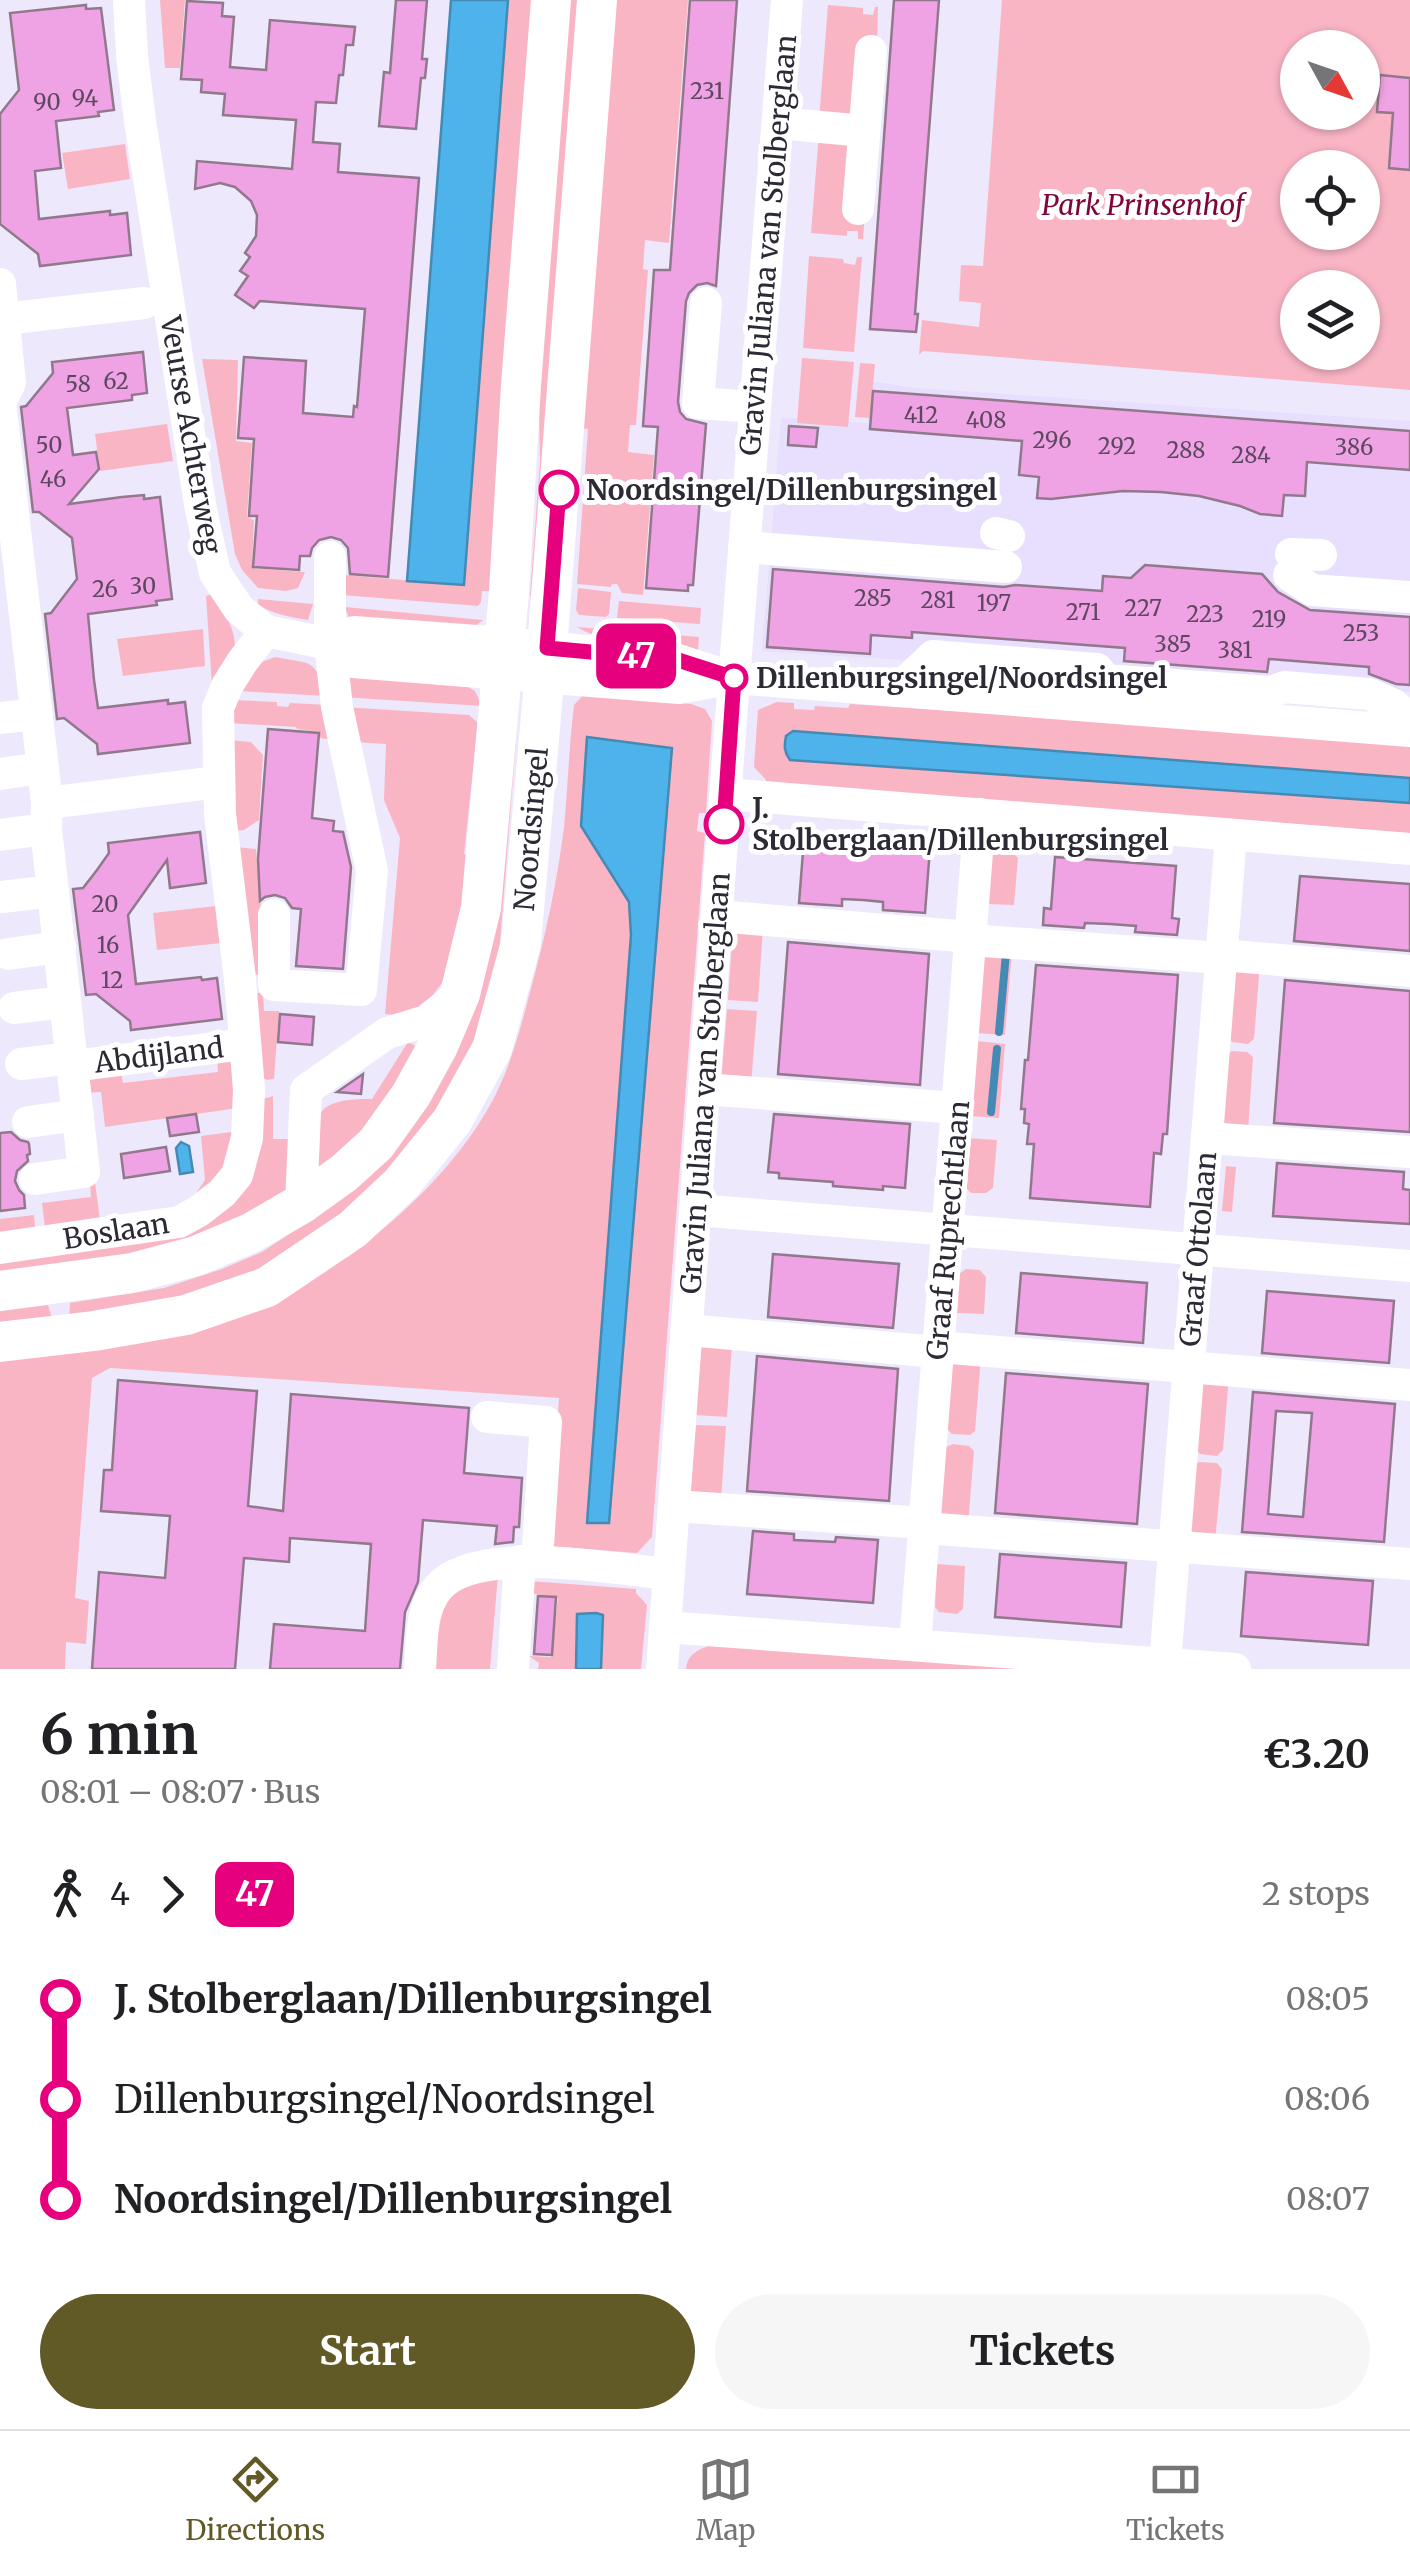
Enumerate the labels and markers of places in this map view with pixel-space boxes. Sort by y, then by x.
marker: Noordsingel/Dillenburgsingel [540,471,578,509]
place label: Noordsingel/Dillenburgsingel [586,472,997,508]
place label: Dillenburgsingel/Noordsingel [756,660,1167,696]
marker: Dillenburgsingel/Noordsingel [721,665,747,691]
place label: J. Stolberglaan/Dillenburgsingel [751,790,1169,858]
marker: J. Stolberglaan/Dillenburgsingel [705,805,743,843]

